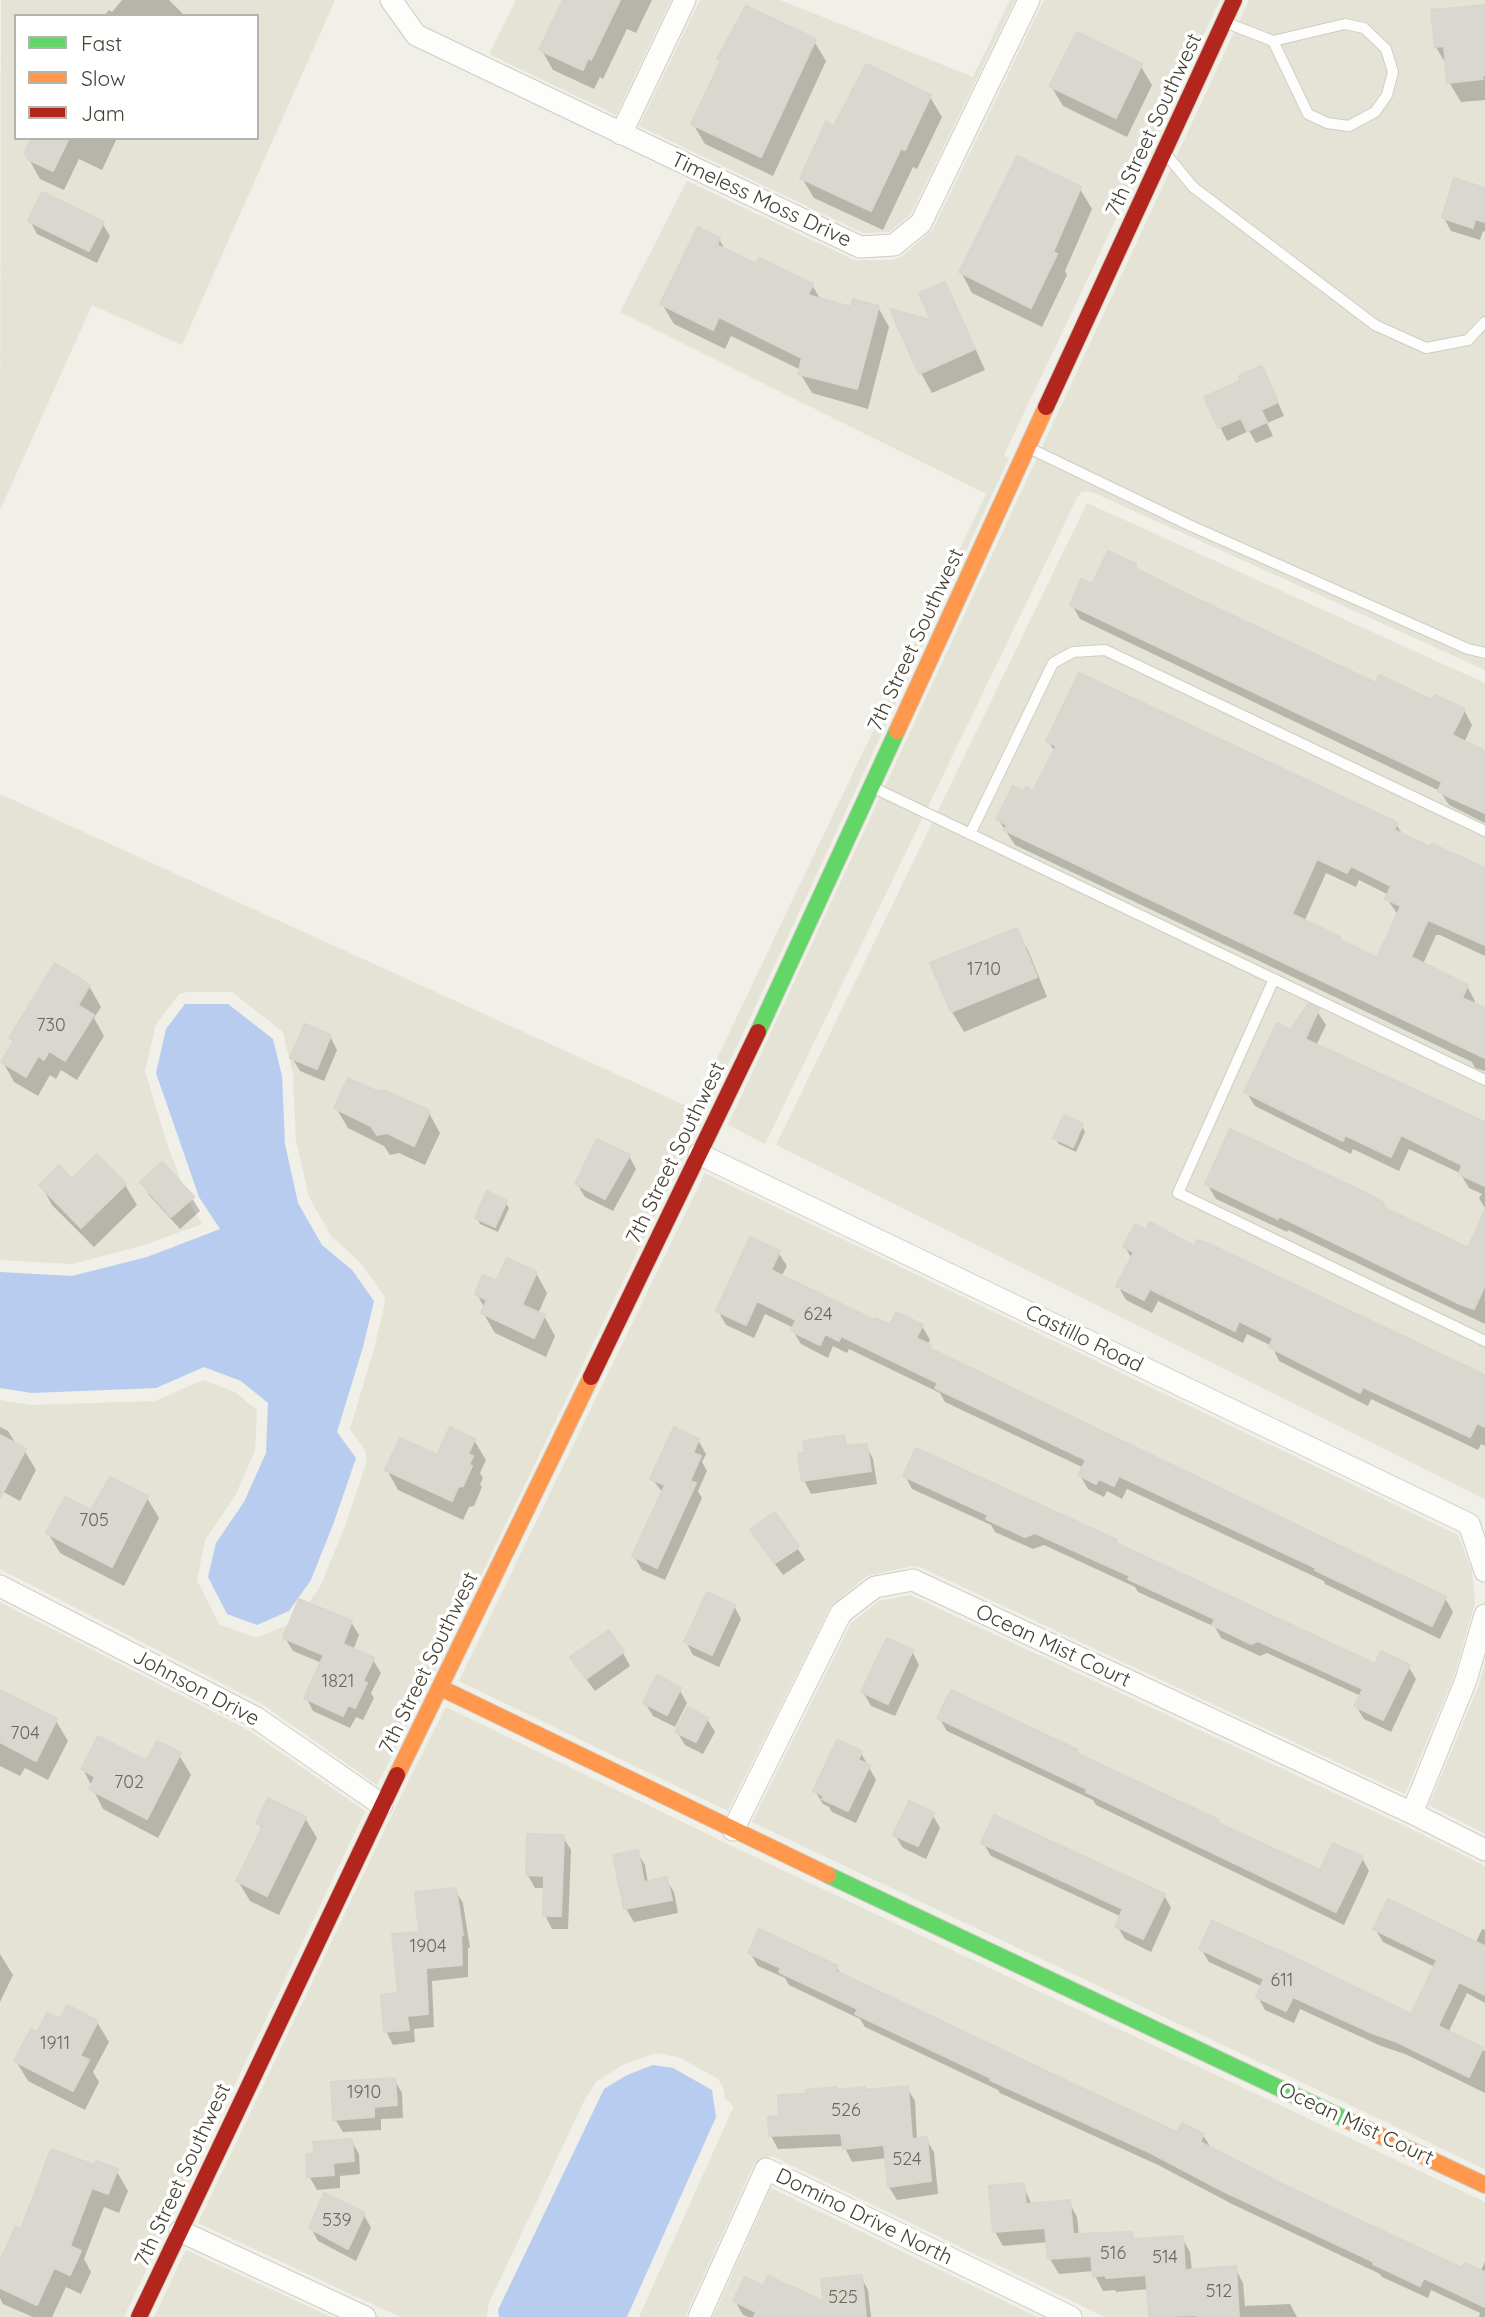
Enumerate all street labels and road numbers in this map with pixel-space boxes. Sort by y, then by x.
street label: 7th Street Southwest [1101,30,1207,220]
street label: Timeless Moss Drive [667,147,855,253]
street label: 7th Street Southwest [863,545,969,735]
street label: 7th Street Southwest [621,1058,731,1248]
street label: Castillo Road [1021,1300,1147,1378]
street label: 7th Street Southwest [374,1568,484,1758]
street label: Ocean Mist Court [972,1599,1134,1693]
street label: Johnson Drive [128,1644,264,1732]
street label: Ocean Mist Court [1275,2077,1437,2171]
street label: 7th Street Southwest [130,2080,236,2270]
street label: Domino Drive North [772,2163,956,2271]

